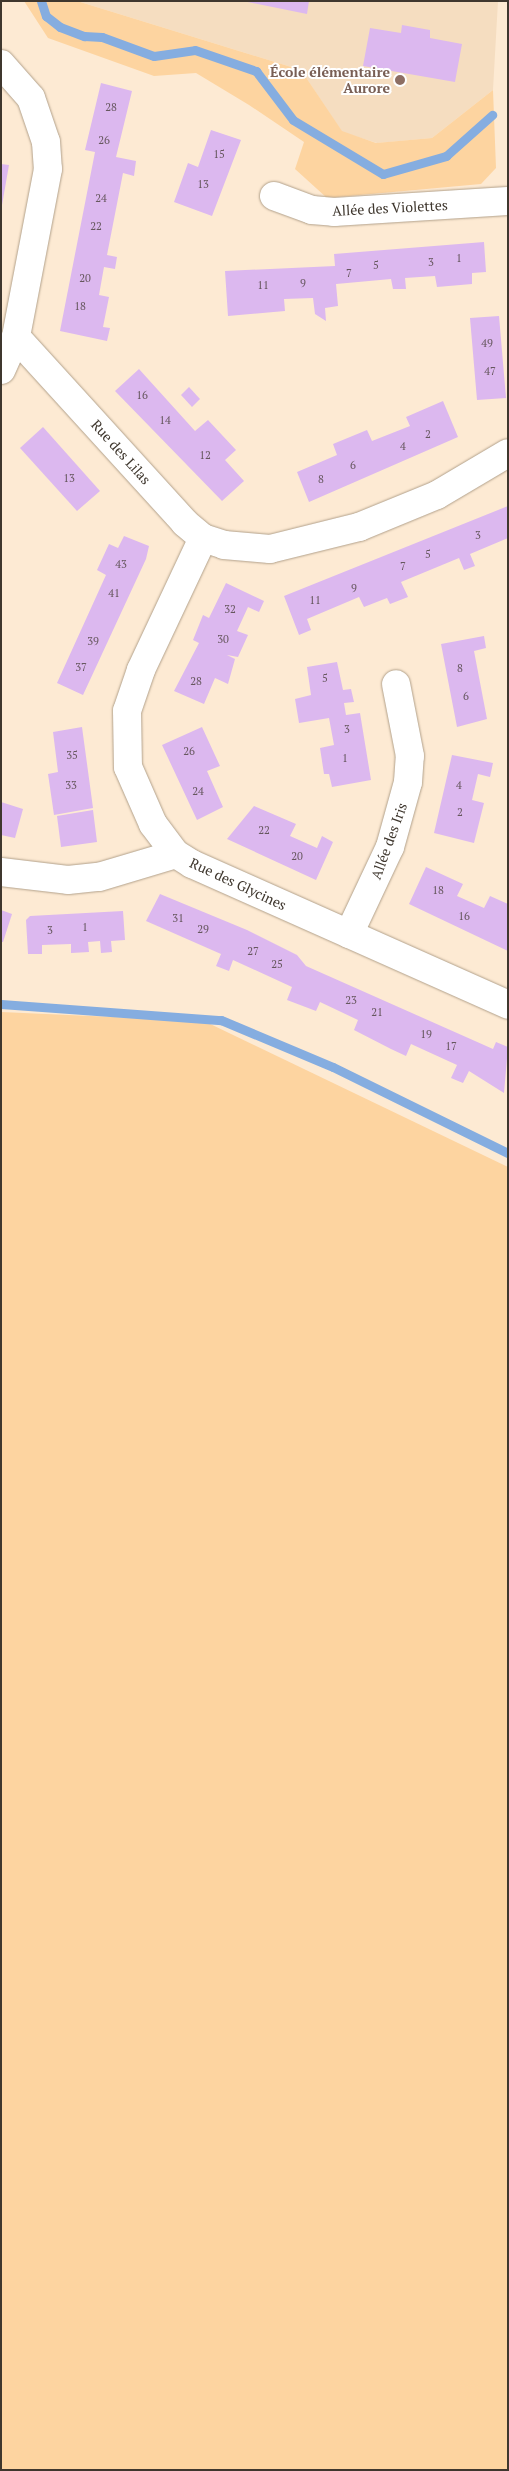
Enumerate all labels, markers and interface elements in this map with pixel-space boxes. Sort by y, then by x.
place label: École élémentaire Aurore [270,64,390,96]
marker: École élémentaire Aurore [394,74,406,86]
house number: 28 [105,100,117,114]
house number: 26 [98,133,110,147]
house number: 15 [213,147,225,161]
house number: 13 [197,177,209,191]
house number: 24 [95,191,107,205]
street label: Allée des Violettes [332,197,448,219]
house number: 22 [90,219,102,233]
house number: 1 [456,251,462,265]
house number: 3 [428,255,434,269]
house number: 5 [373,258,379,272]
house number: 7 [346,266,352,280]
house number: 20 [79,271,91,285]
house number: 9 [300,276,306,290]
house number: 11 [257,278,269,292]
house number: 18 [74,299,86,313]
house number: 49 [481,336,493,350]
house number: 47 [484,364,496,378]
house number: 16 [136,388,148,402]
house number: 14 [159,413,171,427]
street label: Rue des Lilas [88,416,154,488]
house number: 2 [425,427,431,441]
house number: 4 [400,439,406,453]
house number: 12 [199,448,211,462]
house number: 6 [350,458,356,472]
house number: 13 [63,471,75,485]
house number: 8 [318,472,324,486]
house number: 3 [475,528,481,542]
house number: 5 [425,547,431,561]
house number: 43 [115,557,127,571]
house number: 7 [400,559,406,573]
house number: 9 [351,581,357,595]
house number: 41 [108,586,120,600]
house number: 11 [309,593,321,607]
house number: 32 [224,602,236,616]
house number: 30 [217,632,229,646]
house number: 39 [87,634,99,648]
house number: 37 [75,660,87,674]
house number: 8 [457,661,463,675]
house number: 5 [322,671,328,685]
house number: 28 [190,674,202,688]
house number: 6 [463,689,469,703]
house number: 3 [344,722,350,736]
house number: 26 [183,744,195,758]
house number: 35 [66,748,78,762]
house number: 1 [342,751,348,765]
house number: 33 [65,778,77,792]
house number: 4 [456,778,462,792]
house number: 24 [192,784,204,798]
street label: Allée des Iris [367,800,411,882]
house number: 2 [457,805,463,819]
house number: 22 [258,823,270,837]
house number: 20 [291,849,303,863]
street label: Rue des Glycines [187,854,289,914]
house number: 18 [432,883,444,897]
house number: 16 [458,909,470,923]
house number: 31 [172,911,184,925]
house number: 1 [82,920,88,934]
house number: 29 [197,922,209,936]
house number: 3 [47,923,53,937]
house number: 27 [247,944,259,958]
house number: 25 [271,957,283,971]
house number: 23 [345,993,357,1007]
house number: 21 [371,1005,383,1019]
house number: 19 [420,1027,432,1041]
house number: 17 [445,1039,457,1053]

